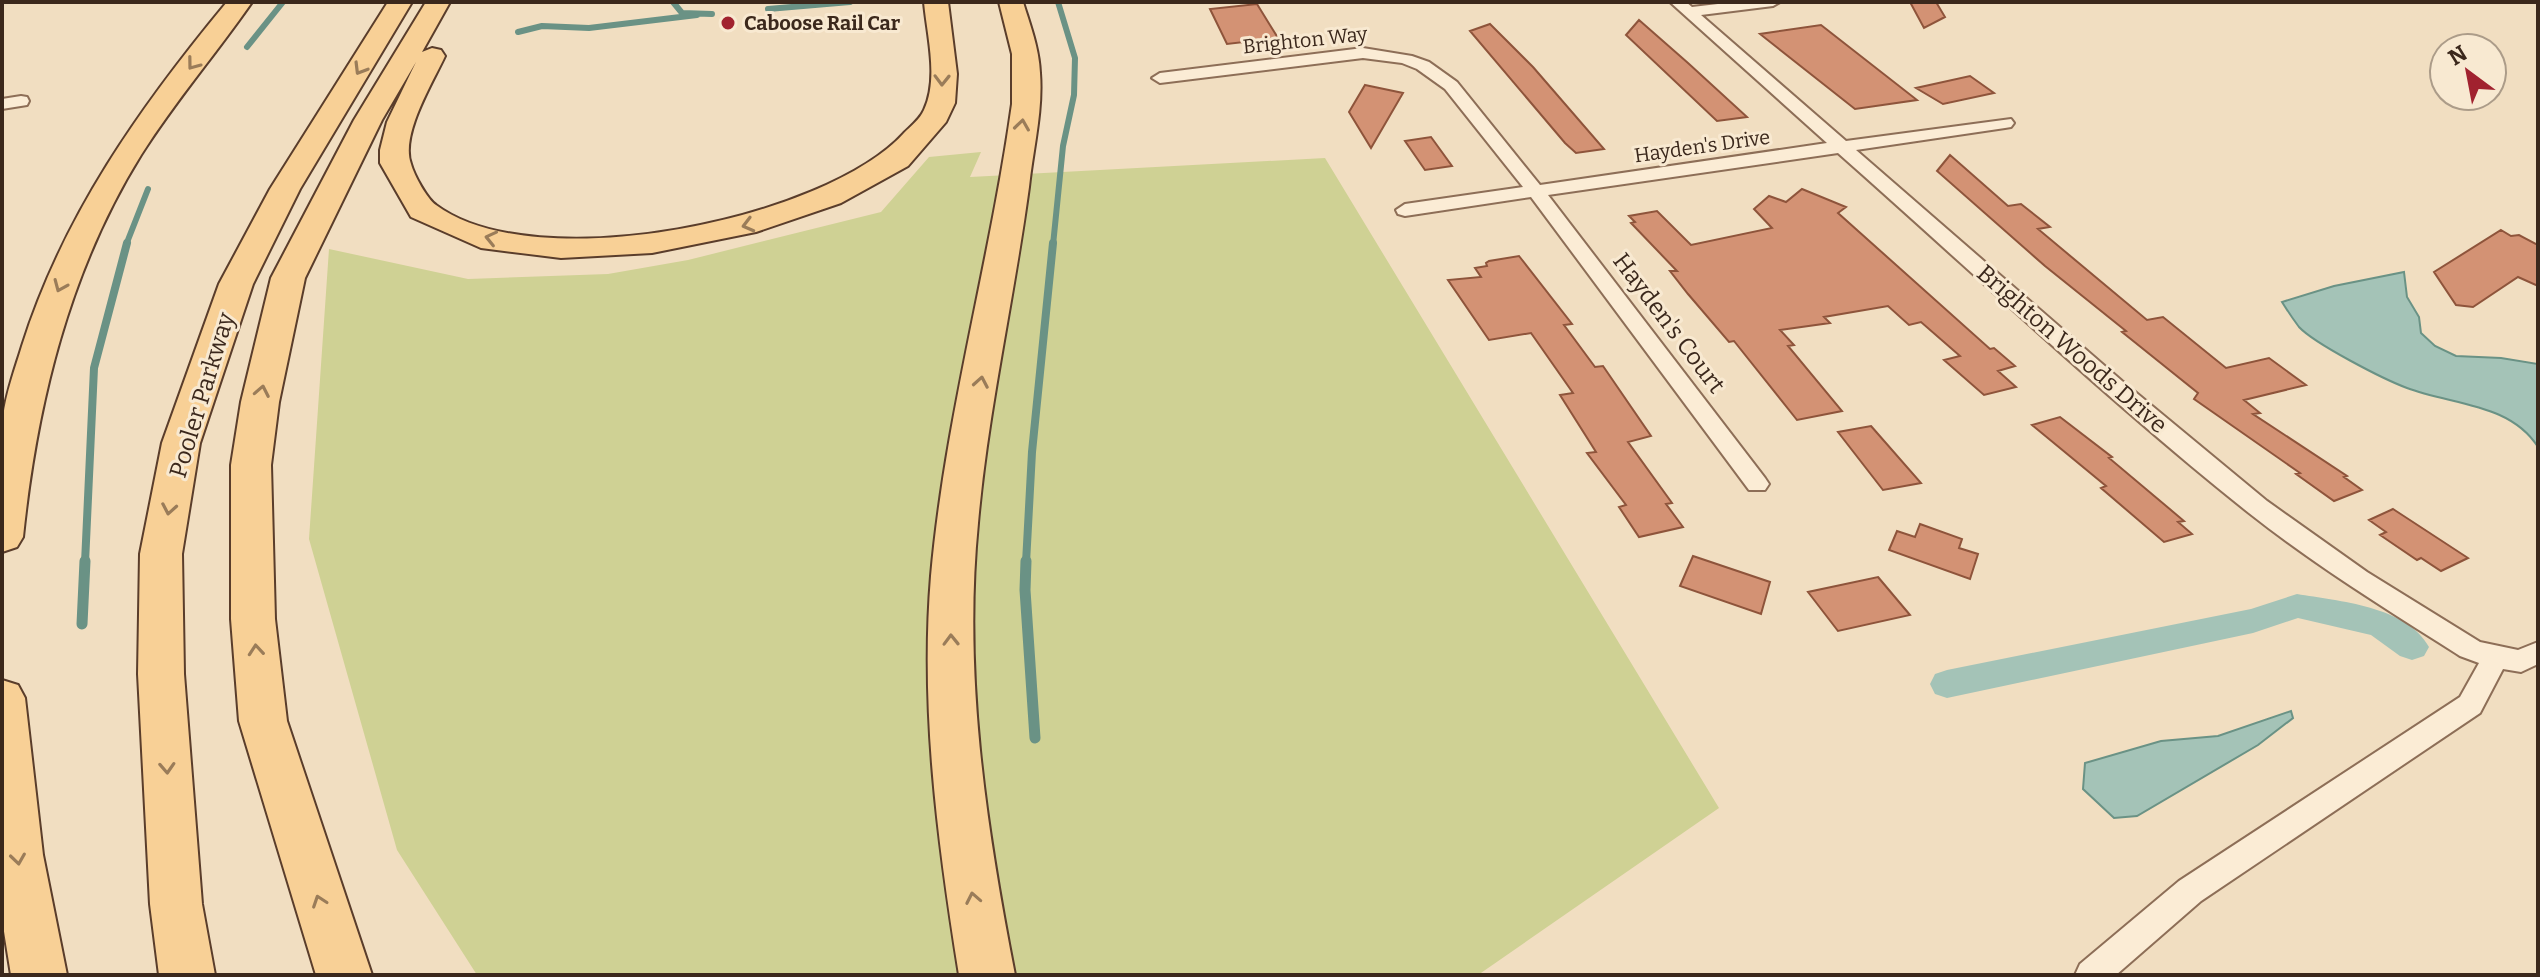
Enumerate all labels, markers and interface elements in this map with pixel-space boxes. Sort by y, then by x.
place label: Caboose Rail Car [744,11,901,35]
marker: Caboose Rail Car [719,14,737,32]
street label: Brighton Way [1241,21,1369,58]
north arrow [2428,32,2508,112]
text: N [2443,40,2472,71]
one-way arrow [188,55,202,70]
one-way arrow [354,60,369,74]
one-way arrow [934,74,951,86]
one-way arrow [1013,118,1030,132]
street label: Hayden's Drive [1632,125,1772,167]
one-way arrow [741,216,755,233]
one-way arrow [484,231,498,248]
street label: Hayden's Court [1607,247,1731,399]
street label: Brighton Woods Drive [1971,259,2173,439]
one-way arrow [54,278,70,293]
street label: Pooler Parkway [164,309,240,481]
one-way arrow [971,375,988,389]
one-way arrow [253,385,270,398]
one-way arrow [162,502,179,516]
one-way arrow [942,633,960,646]
one-way arrow [248,643,265,656]
one-way arrow [158,762,175,775]
one-way arrow [9,852,26,866]
one-way arrow [965,892,982,905]
one-way arrow [312,895,328,909]

